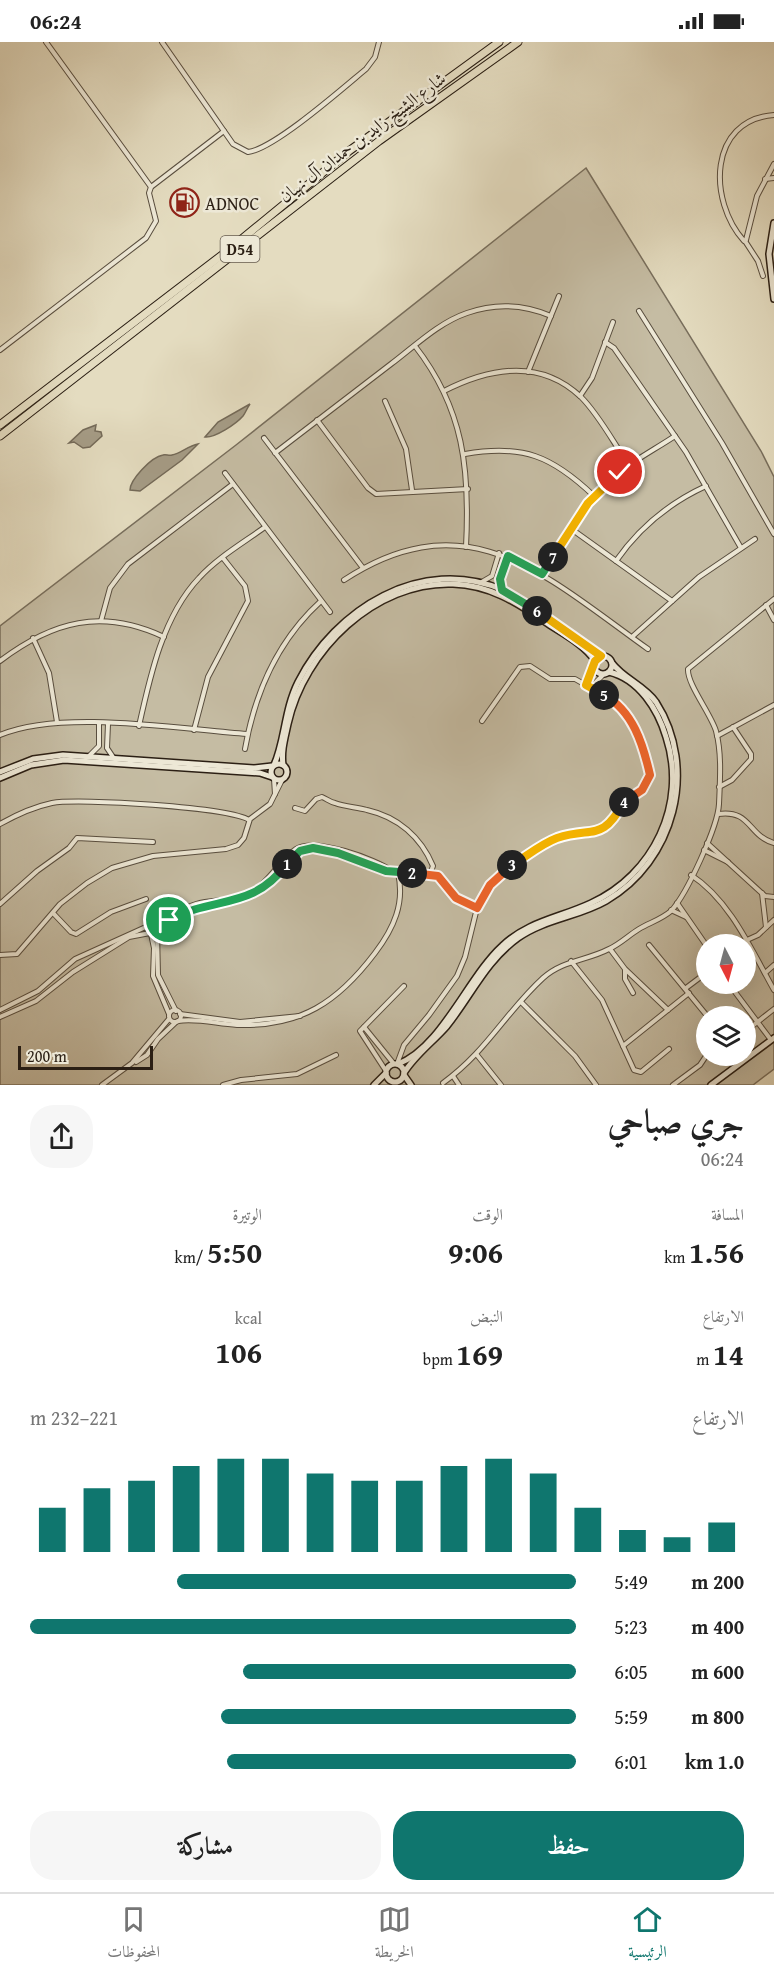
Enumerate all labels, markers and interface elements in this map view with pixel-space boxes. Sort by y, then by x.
text: 06:24 [30,5,82,37]
street label: شارع الشيخ زايد بن حمدان آل نهيان [273,65,453,211]
fuel station icon: ADNOC [168,187,200,219]
place label: ADNOC [205,190,260,217]
road number: D54 [220,236,260,262]
pin [594,446,645,497]
icon: check [603,455,636,488]
pin: 7 [538,542,568,572]
text: 7 [549,545,557,569]
pin: 6 [522,596,552,626]
text: 6 [533,599,541,623]
pin: 5 [589,680,619,710]
text: 5 [600,683,608,707]
pin: 4 [609,787,639,817]
text: 4 [620,790,628,814]
pin: 1 [272,849,302,879]
pin: 3 [497,850,527,880]
text: 1 [283,852,291,876]
text: 3 [508,853,516,877]
pin: 2 [397,858,427,888]
text: 2 [408,861,416,885]
pin [143,894,194,945]
icon: arrive [152,903,185,936]
north arrow [696,934,756,994]
map controls [696,934,756,1066]
button: layers [696,1006,756,1066]
scale bar [18,1043,153,1070]
text: 200 m [27,1044,67,1068]
text: جري صباحي [608,1097,744,1145]
button: share [30,1105,93,1168]
text: 06:24 [701,1144,744,1173]
text: الوتيرة [232,1202,262,1226]
text: الوقت [472,1202,503,1226]
text: المسافة [711,1202,744,1226]
text: 5:50 [207,1230,262,1274]
text: 9:06 [448,1230,503,1274]
text: 1.56 [689,1230,744,1274]
text: /km [175,1245,207,1269]
text: km [664,1245,689,1269]
text: النبض [470,1304,503,1328]
text: الارتفاع [702,1304,744,1328]
text: kcal [235,1306,262,1330]
text: 106 [215,1330,262,1374]
text: 169 [456,1332,503,1376]
text: 14 [713,1332,744,1376]
text: bpm [423,1347,456,1371]
text: m [696,1347,713,1371]
text: 221–232 m [30,1403,118,1432]
text: الارتفاع [692,1403,744,1432]
text: 5:49 [614,1567,648,1596]
text: 200 m [691,1567,744,1596]
text: 5:23 [614,1612,648,1641]
text: 400 m [691,1612,744,1641]
text: 6:05 [614,1657,648,1686]
text: 600 m [691,1657,744,1686]
text: 5:59 [614,1702,648,1731]
text: 800 m [691,1702,744,1731]
text: 6:01 [614,1747,648,1776]
text: 1.0 km [685,1747,744,1776]
button: مشاركة [30,1811,381,1880]
button: حفظ [393,1811,744,1880]
tab: المحفوظات [107,1903,160,1967]
tab: الخريطة [375,1903,414,1967]
tab: الرئيسية [628,1903,667,1967]

